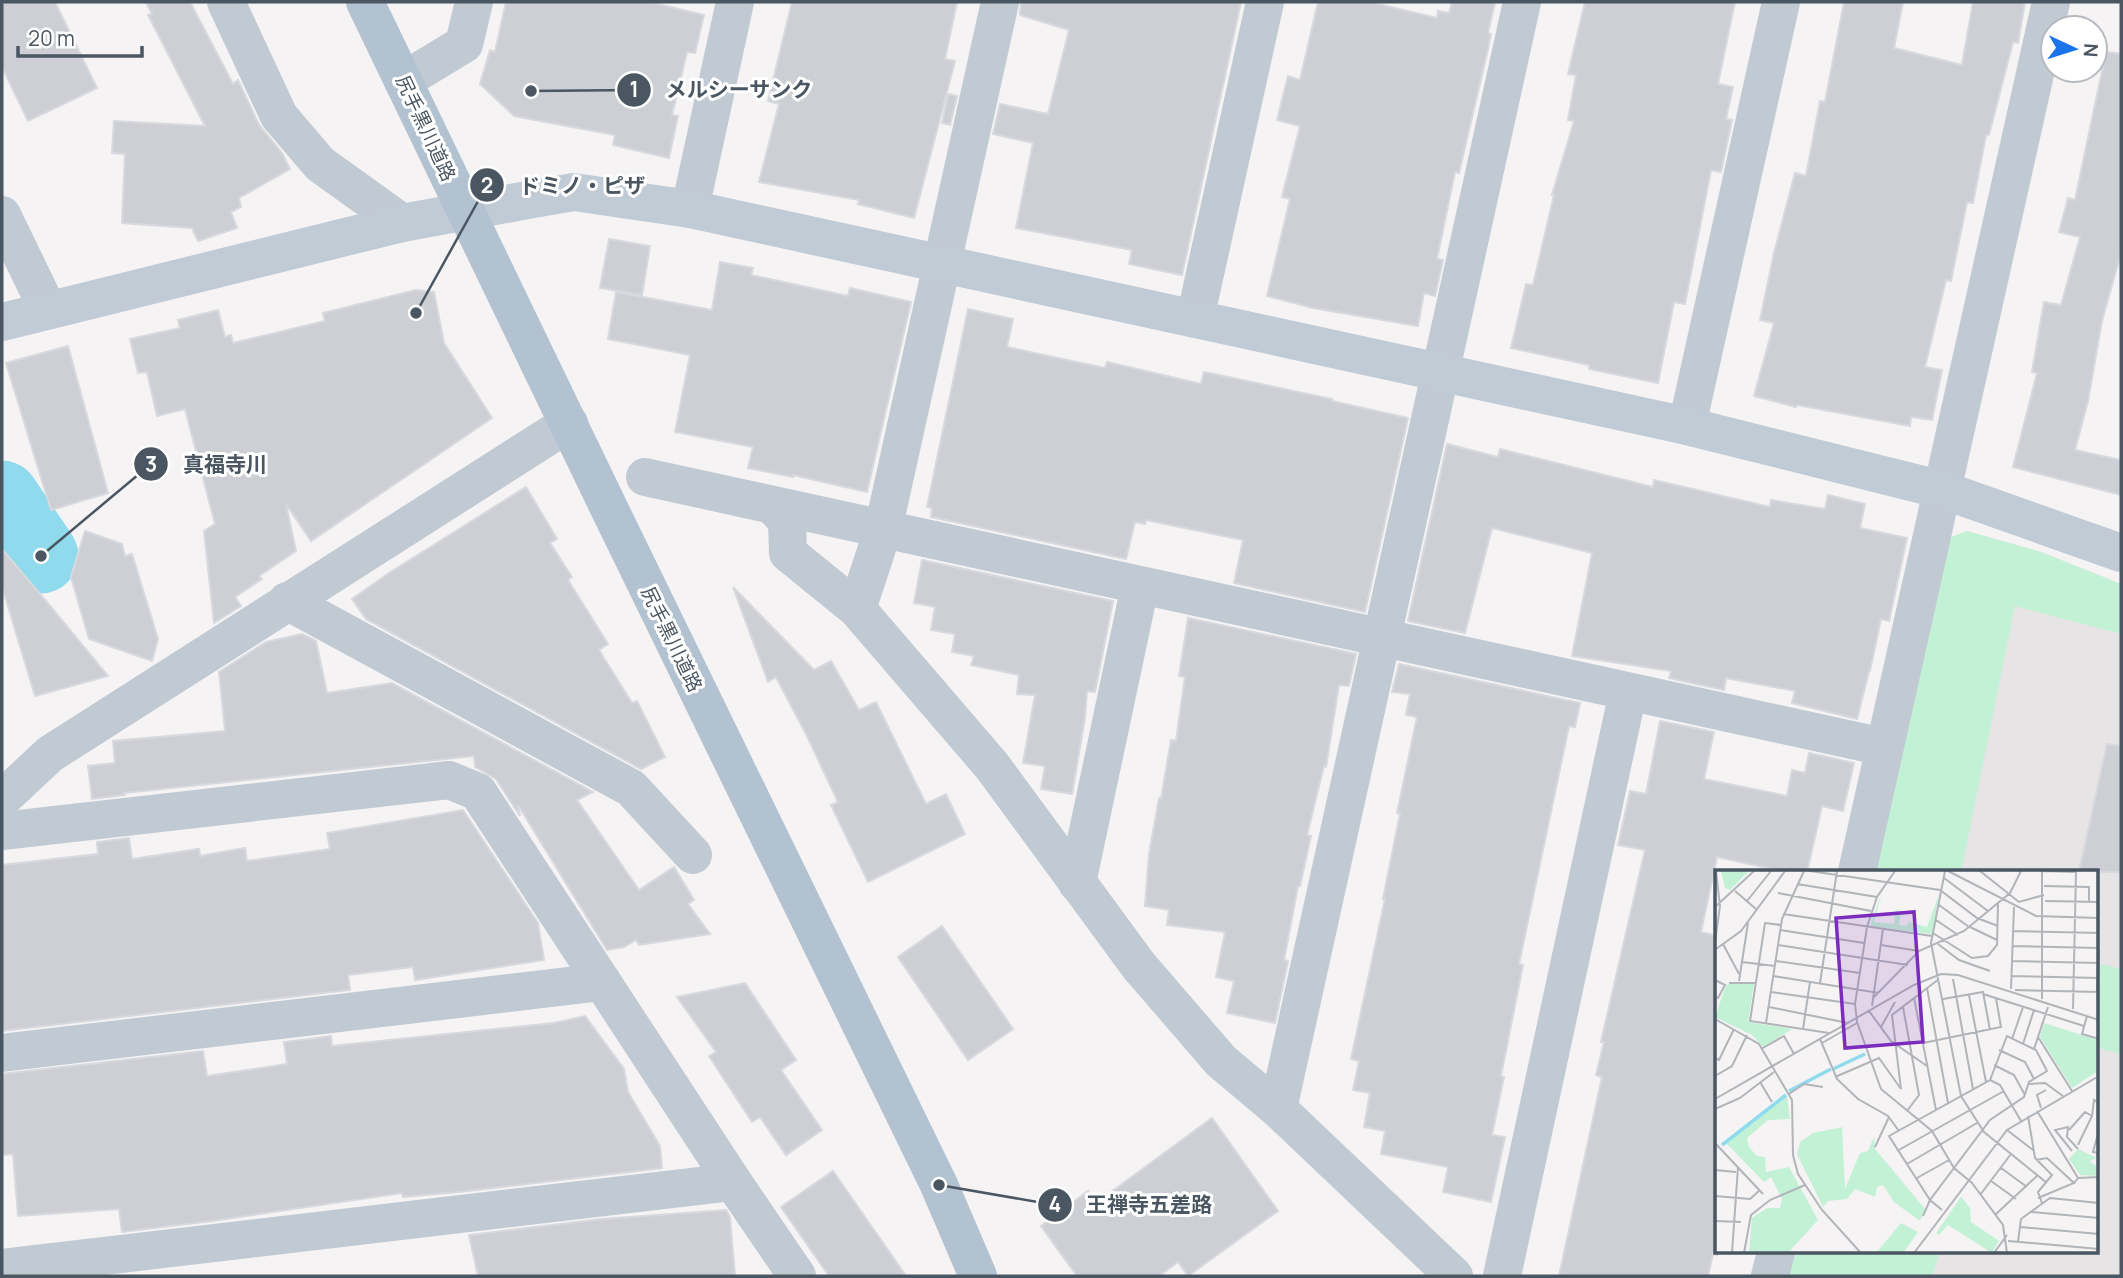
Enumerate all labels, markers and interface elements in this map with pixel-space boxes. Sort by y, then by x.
scale bar [18,14,142,58]
north arrow [2039,14,2109,84]
text: 20 m [28,24,75,52]
text: N [2078,42,2104,58]
callout: メルシーサンク [617,69,827,111]
street label: 尻手黒川道路 [390,71,462,185]
text: 1 [629,75,639,103]
text: メルシーサンク [666,75,812,103]
callout: ドミノ・ピザ [470,164,659,206]
text: 2 [481,171,493,199]
text: ドミノ・ピザ [519,171,645,199]
callout: 真福寺川 [134,443,281,485]
text: 3 [145,450,157,478]
text: 真福寺川 [183,450,267,478]
street label: 尻手黒川道路 [635,582,709,696]
inset map [1715,870,2098,1254]
callout: 王禅寺五差路 [1037,1184,1226,1226]
text: 4 [1049,1190,1061,1218]
text: 王禅寺五差路 [1086,1190,1212,1218]

